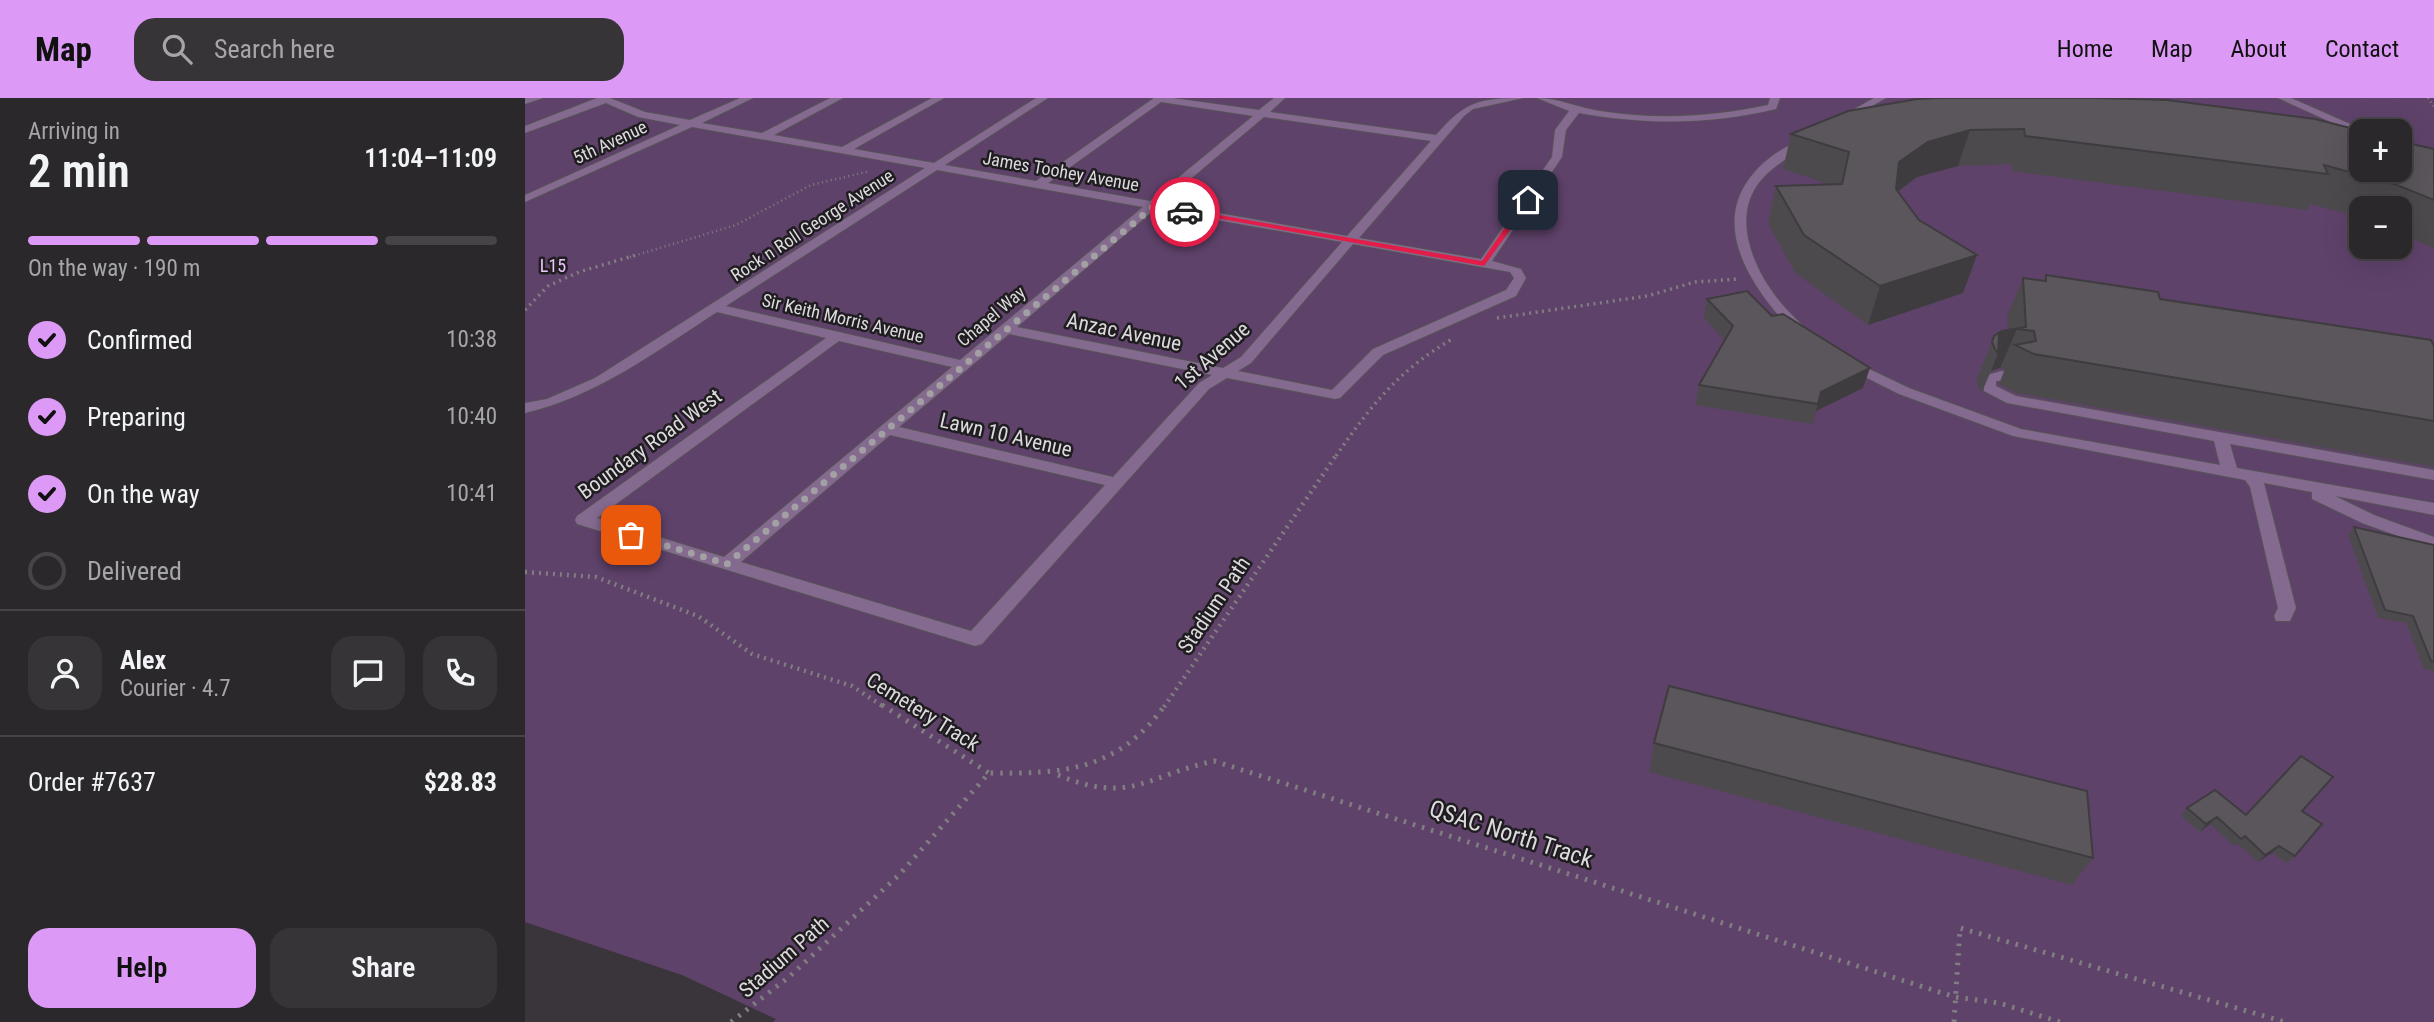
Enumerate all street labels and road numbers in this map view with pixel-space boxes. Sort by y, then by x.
street label: 5th Avenue [570,116,650,168]
street label: James Toohey Avenue [981,147,1141,195]
street label: Rock n Roll George Avenue [727,165,897,285]
street label: Chapel Way [953,281,1030,351]
street label: Sir Keith Morris Avenue [760,289,926,347]
street label: Anzac Avenue [1065,308,1184,356]
street label: 1st Avenue [1170,317,1254,395]
street label: Boundary Road West [574,384,726,504]
street label: Lawn 10 Avenue [938,408,1074,462]
street label: Stadium Path [1173,552,1255,658]
street label: Cemetery Track [862,668,984,757]
street label: QSAC North Track [1426,794,1596,874]
street label: Stadium Path [734,911,834,1003]

